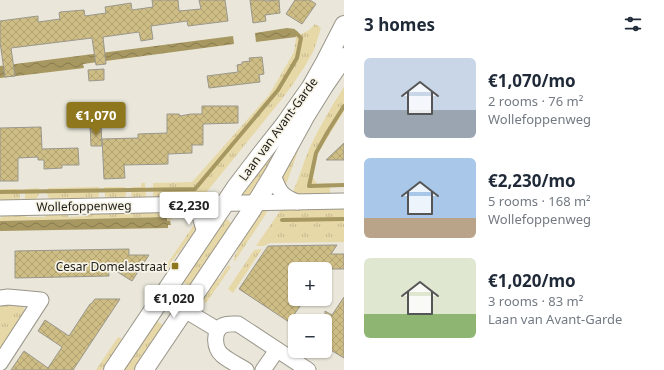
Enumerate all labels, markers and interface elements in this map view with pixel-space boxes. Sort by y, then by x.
text: 3 homes [364,13,435,36]
icon: filters [622,13,644,35]
text: €1,070/mo [488,69,576,92]
street label: Laan van Avant-Garde [235,74,321,184]
icon: home [396,74,444,122]
text: 2 rooms · 76 m² [488,92,583,110]
pin: €1,070 [63,102,129,136]
text: €1,070 [76,106,116,124]
text: Wollefoppenweg [488,110,591,128]
text: €2,230/mo [488,169,576,192]
icon: home [396,174,444,222]
pin: €2,230 [156,192,222,226]
text: 5 rooms · 168 m² [488,192,591,210]
text: €2,230 [169,196,209,214]
street label: Wollefoppenweg [36,197,132,215]
text: Wollefoppenweg [488,210,591,228]
place label: Cesar Domelastraat [56,258,168,275]
marker: Cesar Domelastraat [170,261,180,271]
map controls [288,262,332,358]
button: + [288,262,332,306]
text: €1,020/mo [488,269,576,292]
icon: home [396,274,444,322]
pin: €1,020 [141,285,207,319]
text: €1,020 [154,289,194,307]
text: 3 rooms · 83 m² [488,292,583,310]
text: Laan van Avant-Garde [488,310,622,328]
button: − [288,314,332,358]

